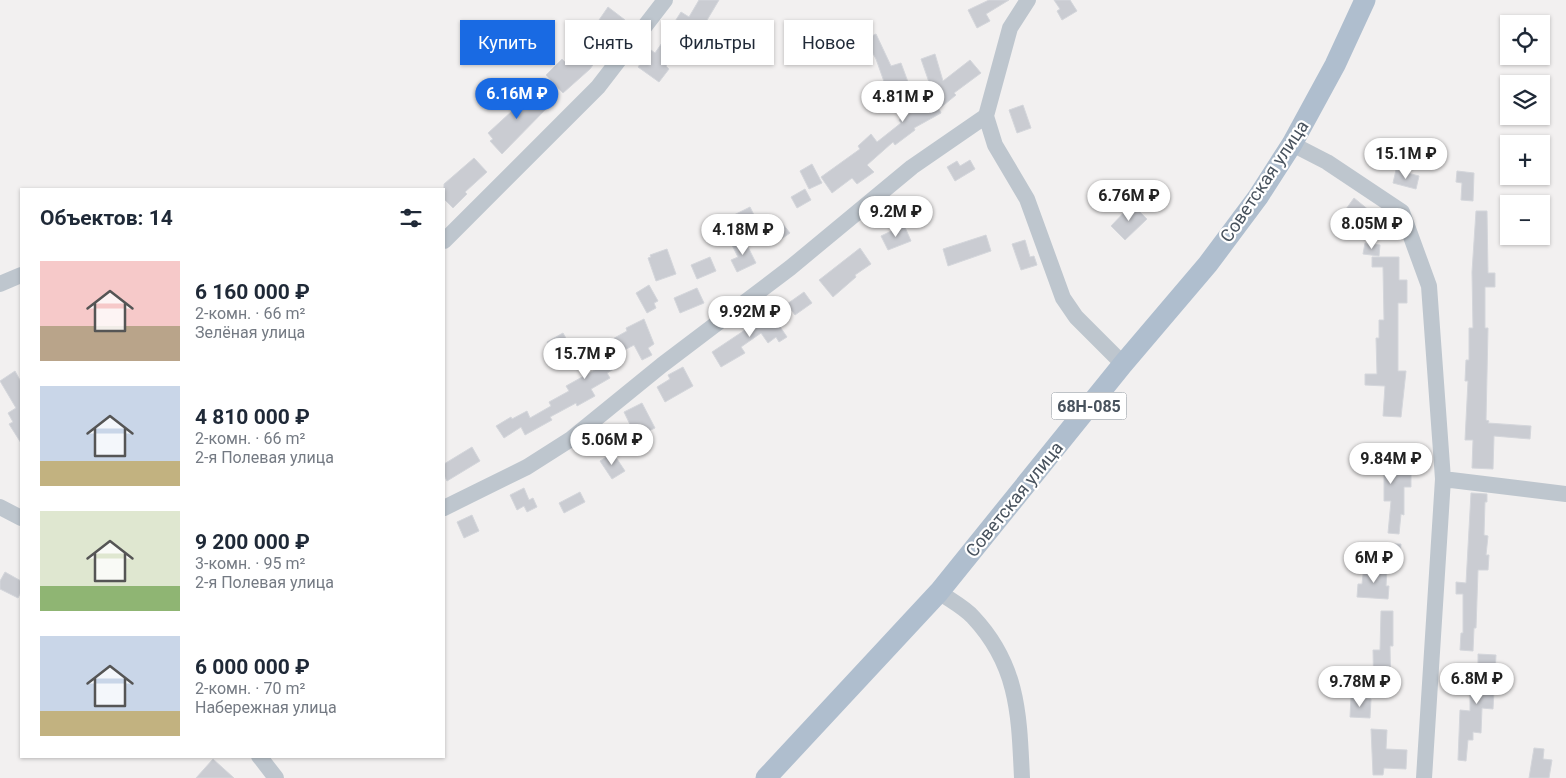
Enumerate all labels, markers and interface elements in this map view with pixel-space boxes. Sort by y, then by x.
map controls [1500,15,1550,245]
button: locate [1500,15,1550,65]
chip: Купить [460,20,555,65]
chip: Снять [565,20,651,65]
chip: Фильтры [661,20,774,65]
chip: Новое [784,20,873,65]
button: layers [1500,75,1550,125]
pin: 6.16M ₽ [471,78,563,120]
pin: 4.81M ₽ [857,80,949,123]
text: 6.16M ₽ [486,84,548,103]
text: 4.81M ₽ [872,87,934,106]
street label: Советская улица [1215,116,1313,246]
button: + [1500,135,1550,185]
pin: 15.1M ₽ [1360,138,1452,180]
text: 15.1M ₽ [1375,144,1437,163]
pin: 6.76M ₽ [1083,180,1175,222]
text: 6.76M ₽ [1098,186,1160,205]
button: − [1500,195,1550,245]
pin: 9.2M ₽ [855,196,937,238]
text: 9.2M ₽ [870,202,922,221]
icon: filters [397,204,425,232]
text: Объектов: 14 [40,206,173,230]
pin: 8.05M ₽ [1326,208,1418,250]
pin: 4.18M ₽ [697,214,789,256]
text: 8.05M ₽ [1341,214,1403,233]
text: 4.18M ₽ [712,220,774,239]
text: 6 160 000 ₽ [195,280,310,304]
icon: home [80,281,140,341]
pin: 9.92M ₽ [704,296,796,338]
text: 9.92M ₽ [719,302,781,321]
text: 2-комн. · 66 m² [195,304,305,323]
text: Зелёная улица [195,323,305,342]
pin: 15.7M ₽ [539,338,631,380]
text: 15.7M ₽ [554,344,616,363]
road number: 68Н-085 [1052,392,1126,420]
text: 4 810 000 ₽ [195,405,310,429]
icon: home [80,406,140,466]
pin: 5.06M ₽ [566,424,658,466]
text: 2-комн. · 66 m² [195,429,305,448]
text: 5.06M ₽ [581,430,643,449]
street label: Советская улица [961,437,1067,561]
pin: 9.84M ₽ [1345,442,1437,485]
text: 2-я Полевая улица [195,448,334,467]
text: 9.84M ₽ [1360,449,1422,468]
text: 9 200 000 ₽ [195,530,310,554]
icon: home [80,531,140,591]
pin: 6M ₽ [1344,542,1404,584]
text: 6M ₽ [1355,548,1393,567]
text: 3-комн. · 95 m² [195,554,305,573]
text: 2-я Полевая улица [195,573,334,592]
text: 6 000 000 ₽ [195,655,310,679]
icon: home [80,656,140,716]
pin: 6.8M ₽ [1436,662,1518,705]
pin: 9.78M ₽ [1314,666,1406,708]
text: 6.8M ₽ [1451,669,1503,688]
text: 9.78M ₽ [1329,672,1391,691]
text: 2-комн. · 70 m² [195,679,305,698]
text: Набережная улица [195,698,337,717]

